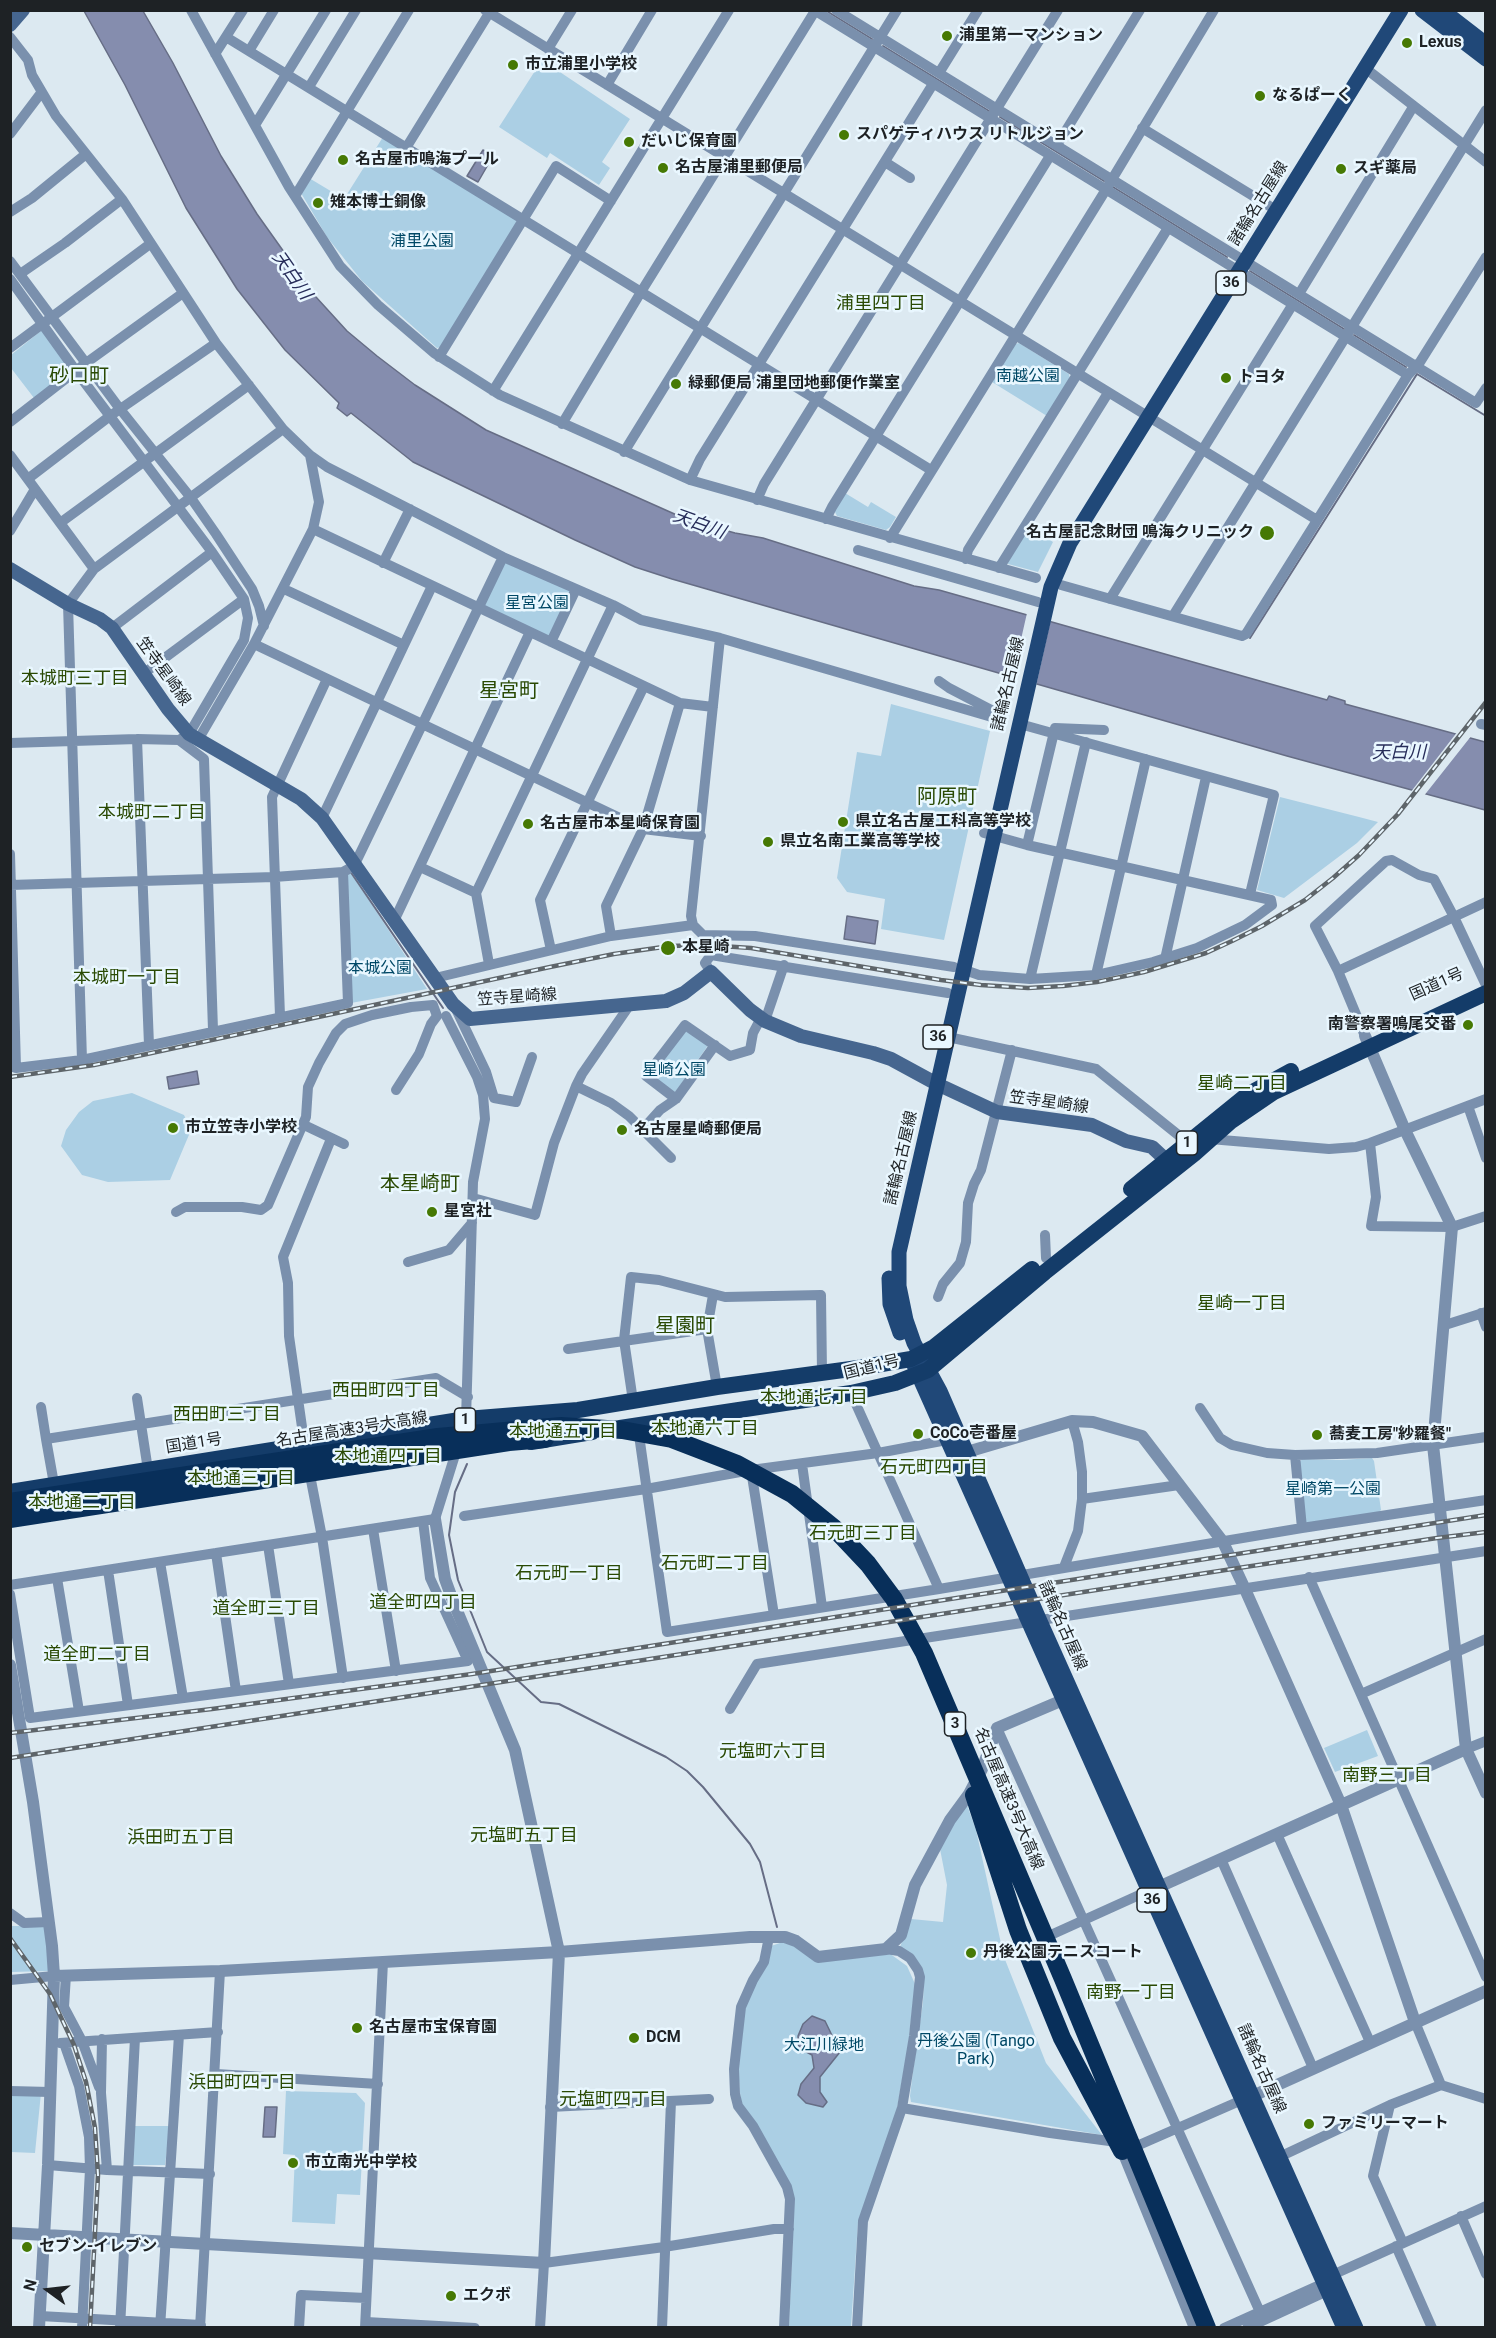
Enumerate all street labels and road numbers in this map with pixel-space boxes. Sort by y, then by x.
street label: 諸輪名古屋線 [1225,158,1293,250]
road number: 36 [1216,271,1246,295]
street label: 笠寺星崎線 [132,634,194,710]
street label: 諸輪名古屋線 [989,635,1029,733]
street label: 国道1号 [1407,965,1467,1005]
street label: 笠寺星崎線 [476,986,558,1010]
road number: 36 [923,1025,953,1049]
street label: 笠寺星崎線 [1008,1088,1090,1118]
street label: 諸輪名古屋線 [882,1109,922,1207]
road number: 1 [1176,1131,1198,1155]
street label: 国道1号 [842,1352,902,1384]
road number: 1 [454,1408,476,1432]
street label: 名古屋高速3号大高線 [275,1409,429,1451]
street label: 国道1号 [164,1430,224,1458]
street label: 諸輪名古屋線 [1034,1578,1090,1674]
road number: 3 [944,1712,966,1736]
street label: 名古屋高速3号大高線 [969,1725,1047,1873]
road number: 36 [1137,1888,1167,1912]
street label: 諸輪名古屋線 [1233,2021,1289,2117]

